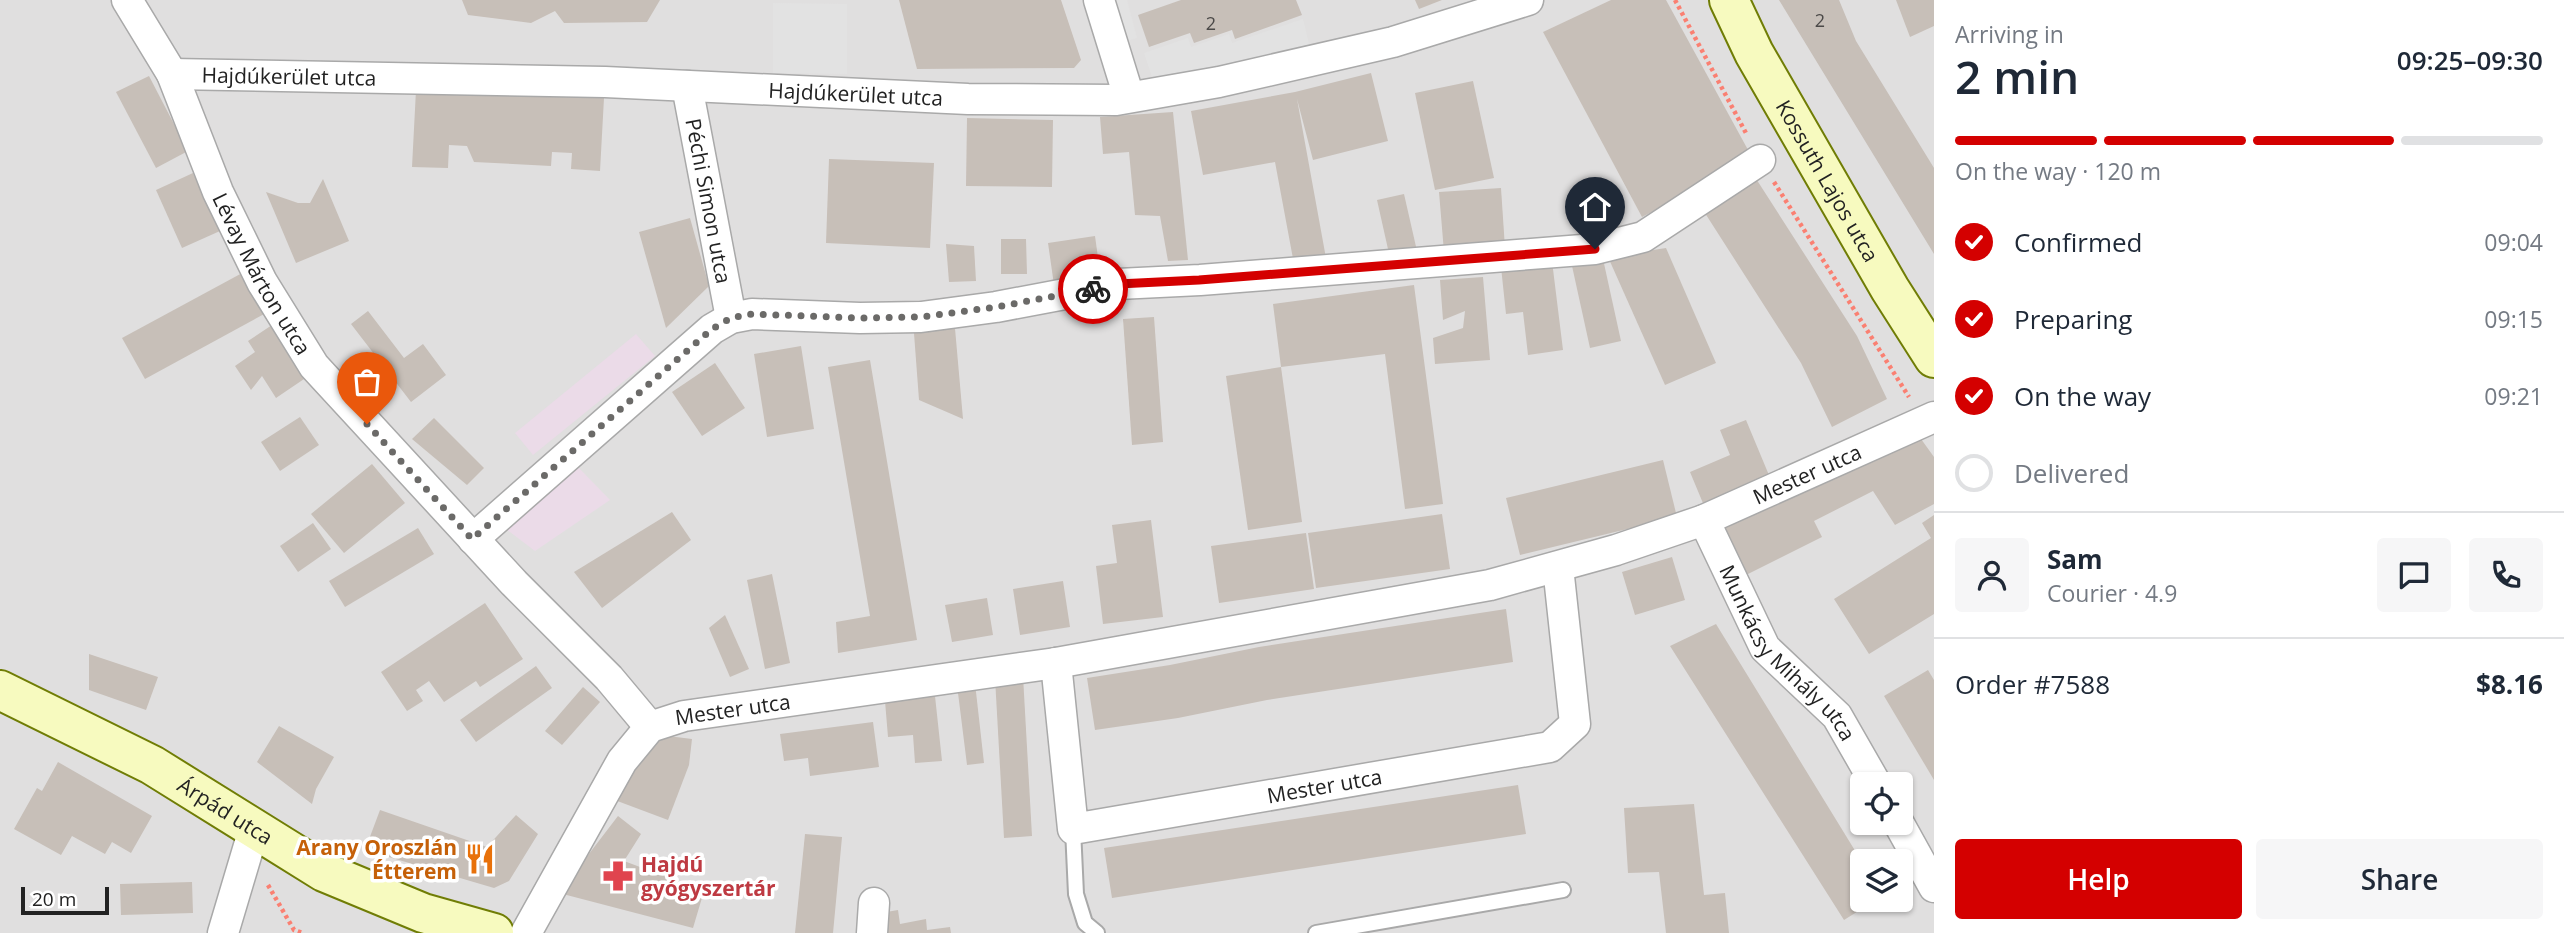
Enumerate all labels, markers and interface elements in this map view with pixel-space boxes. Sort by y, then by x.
house number: 2 [1815,8,1825,32]
house number: 2 [1206,11,1216,35]
text: Arriving in [1955,18,2064,50]
text: 09:25–09:30 [2397,42,2543,78]
text: 2 min [1955,45,2079,107]
street label: Hajdúkerület utca [201,61,377,92]
street label: Hajdúkerület utca [768,76,944,112]
street label: Kossuth Lajos utca [1770,95,1885,267]
street label: Péchi Simon utca [679,116,738,286]
text: On the way · 120 m [1955,155,2161,187]
pin [1565,177,1625,249]
street label: Lévay Márton utca [206,188,318,360]
icon: home [1576,188,1614,226]
icon: check [1955,223,1993,261]
text: Confirmed [2014,224,2142,260]
text: 09:04 [2484,226,2543,258]
courier [1058,254,1128,324]
icon: bike [1074,270,1112,308]
icon: check [1955,300,1993,338]
text: Preparing [2014,301,2132,337]
text: 09:15 [2484,303,2543,335]
pin [337,352,397,424]
icon: bag [348,363,386,401]
icon: check [1955,377,1993,415]
text: On the way [2014,378,2151,414]
text: 09:21 [2484,380,2543,412]
street label: Mester utca [1748,437,1866,510]
text: Delivered [2014,455,2129,491]
button: person [1955,538,2029,612]
button: chat [2377,538,2451,612]
button: phone [2469,538,2543,612]
text: Sam [2047,541,2103,577]
street label: Munkácsy Mihály utca [1713,560,1862,746]
text: Courier · 4.9 [2047,577,2177,609]
text: Order #7588 [1955,666,2110,702]
text: $8.16 [2476,666,2543,702]
street label: Mester utca [673,687,792,731]
street label: Mester utca [1265,762,1384,809]
street label: Árpád utca [173,771,278,851]
map controls [1850,772,1913,912]
button: locate [1850,772,1913,835]
place label: Arany Oroszlán Étterem [296,833,457,885]
button: Help [1955,839,2242,919]
button: Share [2256,839,2543,919]
restaurant icon: Arany Oroszlán Étterem [463,842,497,876]
button: layers [1850,849,1913,912]
place label: Hajdú gyógyszertár [641,850,776,902]
pharmacy icon: Hajdú gyógyszertár [601,859,635,893]
scale bar [21,884,108,916]
text: 20 m [32,886,76,912]

